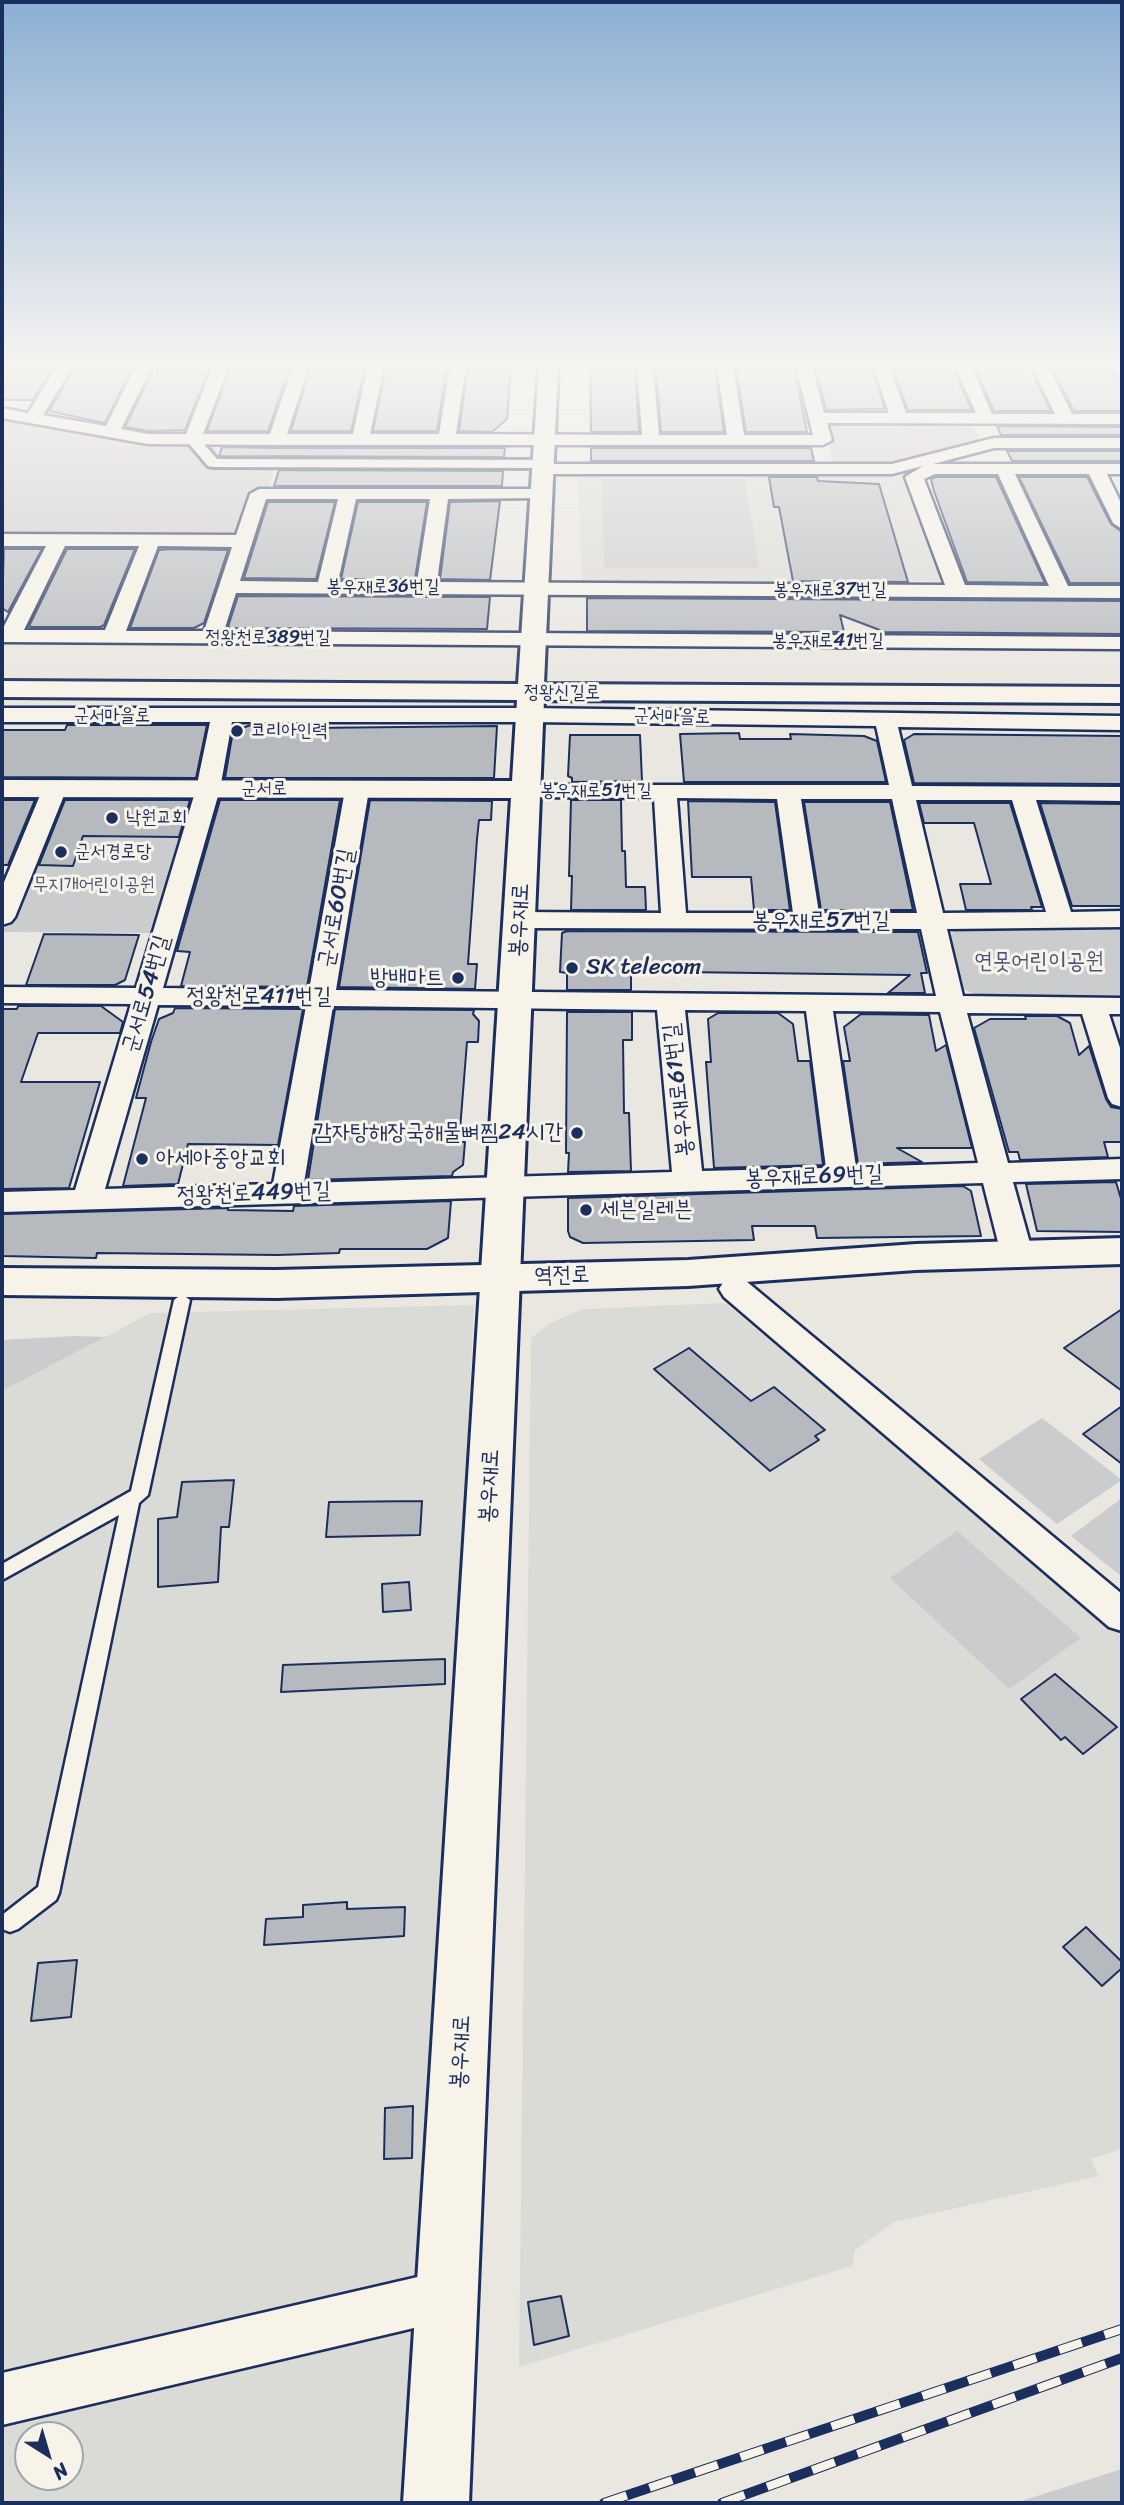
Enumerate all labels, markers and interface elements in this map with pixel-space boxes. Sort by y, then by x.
street label: 봉우재로36번길 [327,576,439,598]
street label: 봉우재로37번길 [773,579,887,601]
street label: 정왕천로389번길 [205,627,331,649]
street label: 봉우재로41번길 [772,630,884,652]
street label: 정왕신길로 [524,682,600,704]
street label: 군서마을로 [74,705,150,727]
street label: 군서마을로 [634,705,710,729]
place label: 코리아인력 [251,720,327,742]
marker: 코리아인력 [229,723,245,739]
street label: 군서로 [241,778,287,800]
street label: 봉우재로51번길 [540,780,652,802]
place label: 낙원교회 [126,807,187,829]
marker: 낙원교회 [104,810,120,826]
place label: 군서경로당 [75,841,151,863]
marker: 군서경로당 [53,844,69,860]
street label: 군서로60번길 [313,846,361,970]
park label: 무지개어린이공원 [33,874,155,896]
street label: 봉우재로 [504,882,536,958]
street label: 봉우재로57번길 [752,907,890,935]
street label: 군서로54번길 [117,932,177,1056]
park label: 연못어린이공원 [974,948,1104,976]
place label: SK telecom [586,954,701,982]
marker: SK telecom [564,960,580,976]
place label: 방배마트 [370,964,444,992]
marker: 방배마트 [450,970,466,986]
street label: 정왕천로411번길 [186,983,332,1011]
street label: 봉우재로61번길 [658,1022,700,1158]
place label: 감자탕해장국해물뼈찜24시간 [313,1119,563,1147]
marker: 감자탕해장국해물뼈찜24시간 [569,1125,585,1141]
place label: 아세아중앙교회 [156,1145,286,1173]
marker: 아세아중앙교회 [134,1151,150,1167]
street label: 봉우재로69번길 [744,1161,884,1193]
street label: 정왕천로449번길 [177,1178,331,1210]
place label: 세븐일레븐 [600,1196,693,1224]
marker: 세븐일레븐 [578,1202,594,1218]
street label: 역전로 [534,1262,590,1290]
street label: 봉우재로 [474,1448,506,1524]
street label: 봉우재로 [445,2014,477,2090]
north arrow [14,2421,84,2491]
text: N [46,2454,76,2489]

